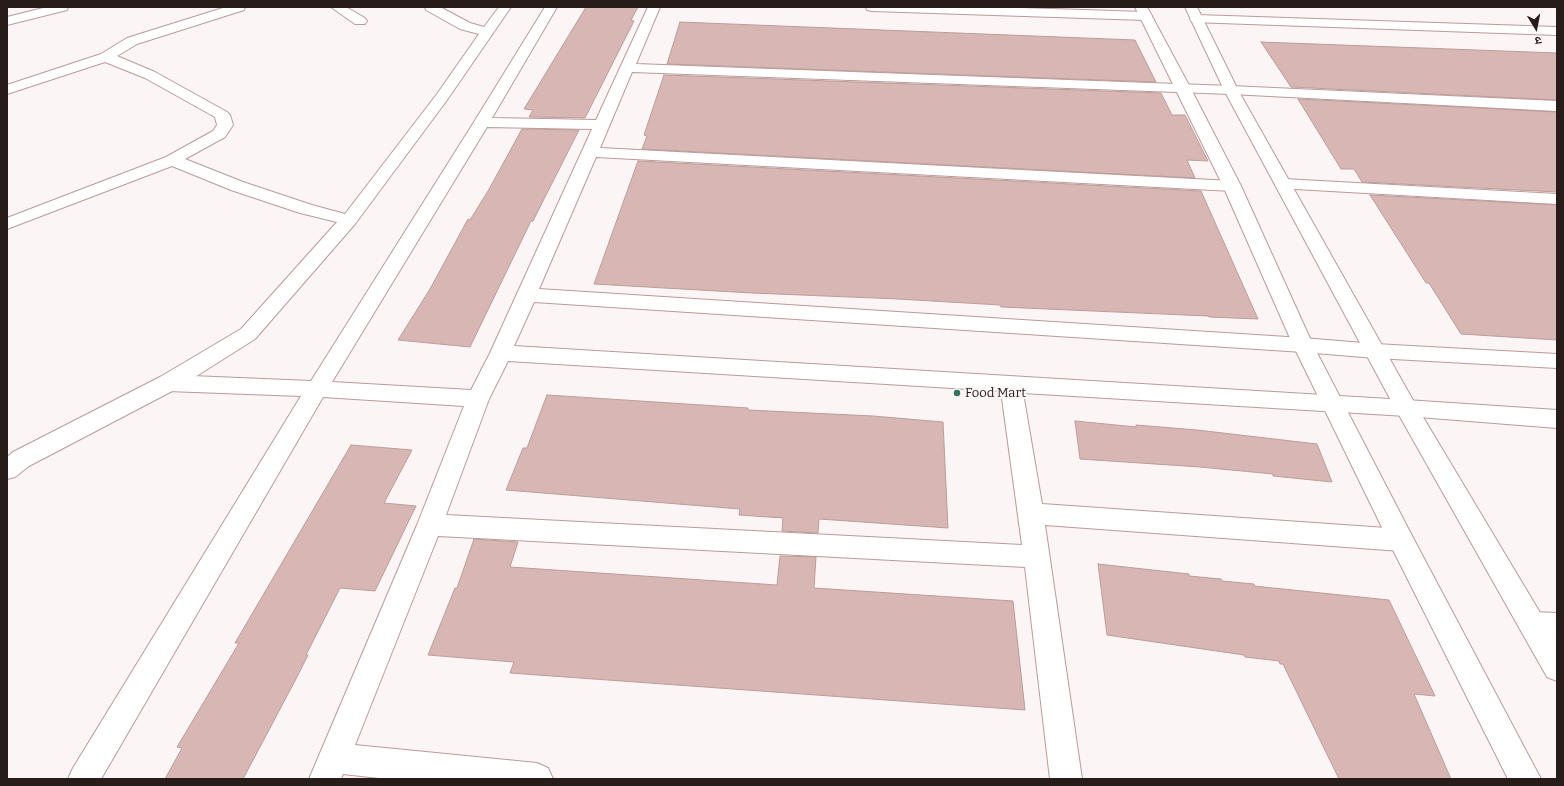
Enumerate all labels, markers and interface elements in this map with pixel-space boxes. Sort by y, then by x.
north arrow [1516,8,1556,48]
text: उ [1534,33,1542,47]
place label: Food Mart [965,385,1026,401]
marker: Food Mart [952,388,962,398]

